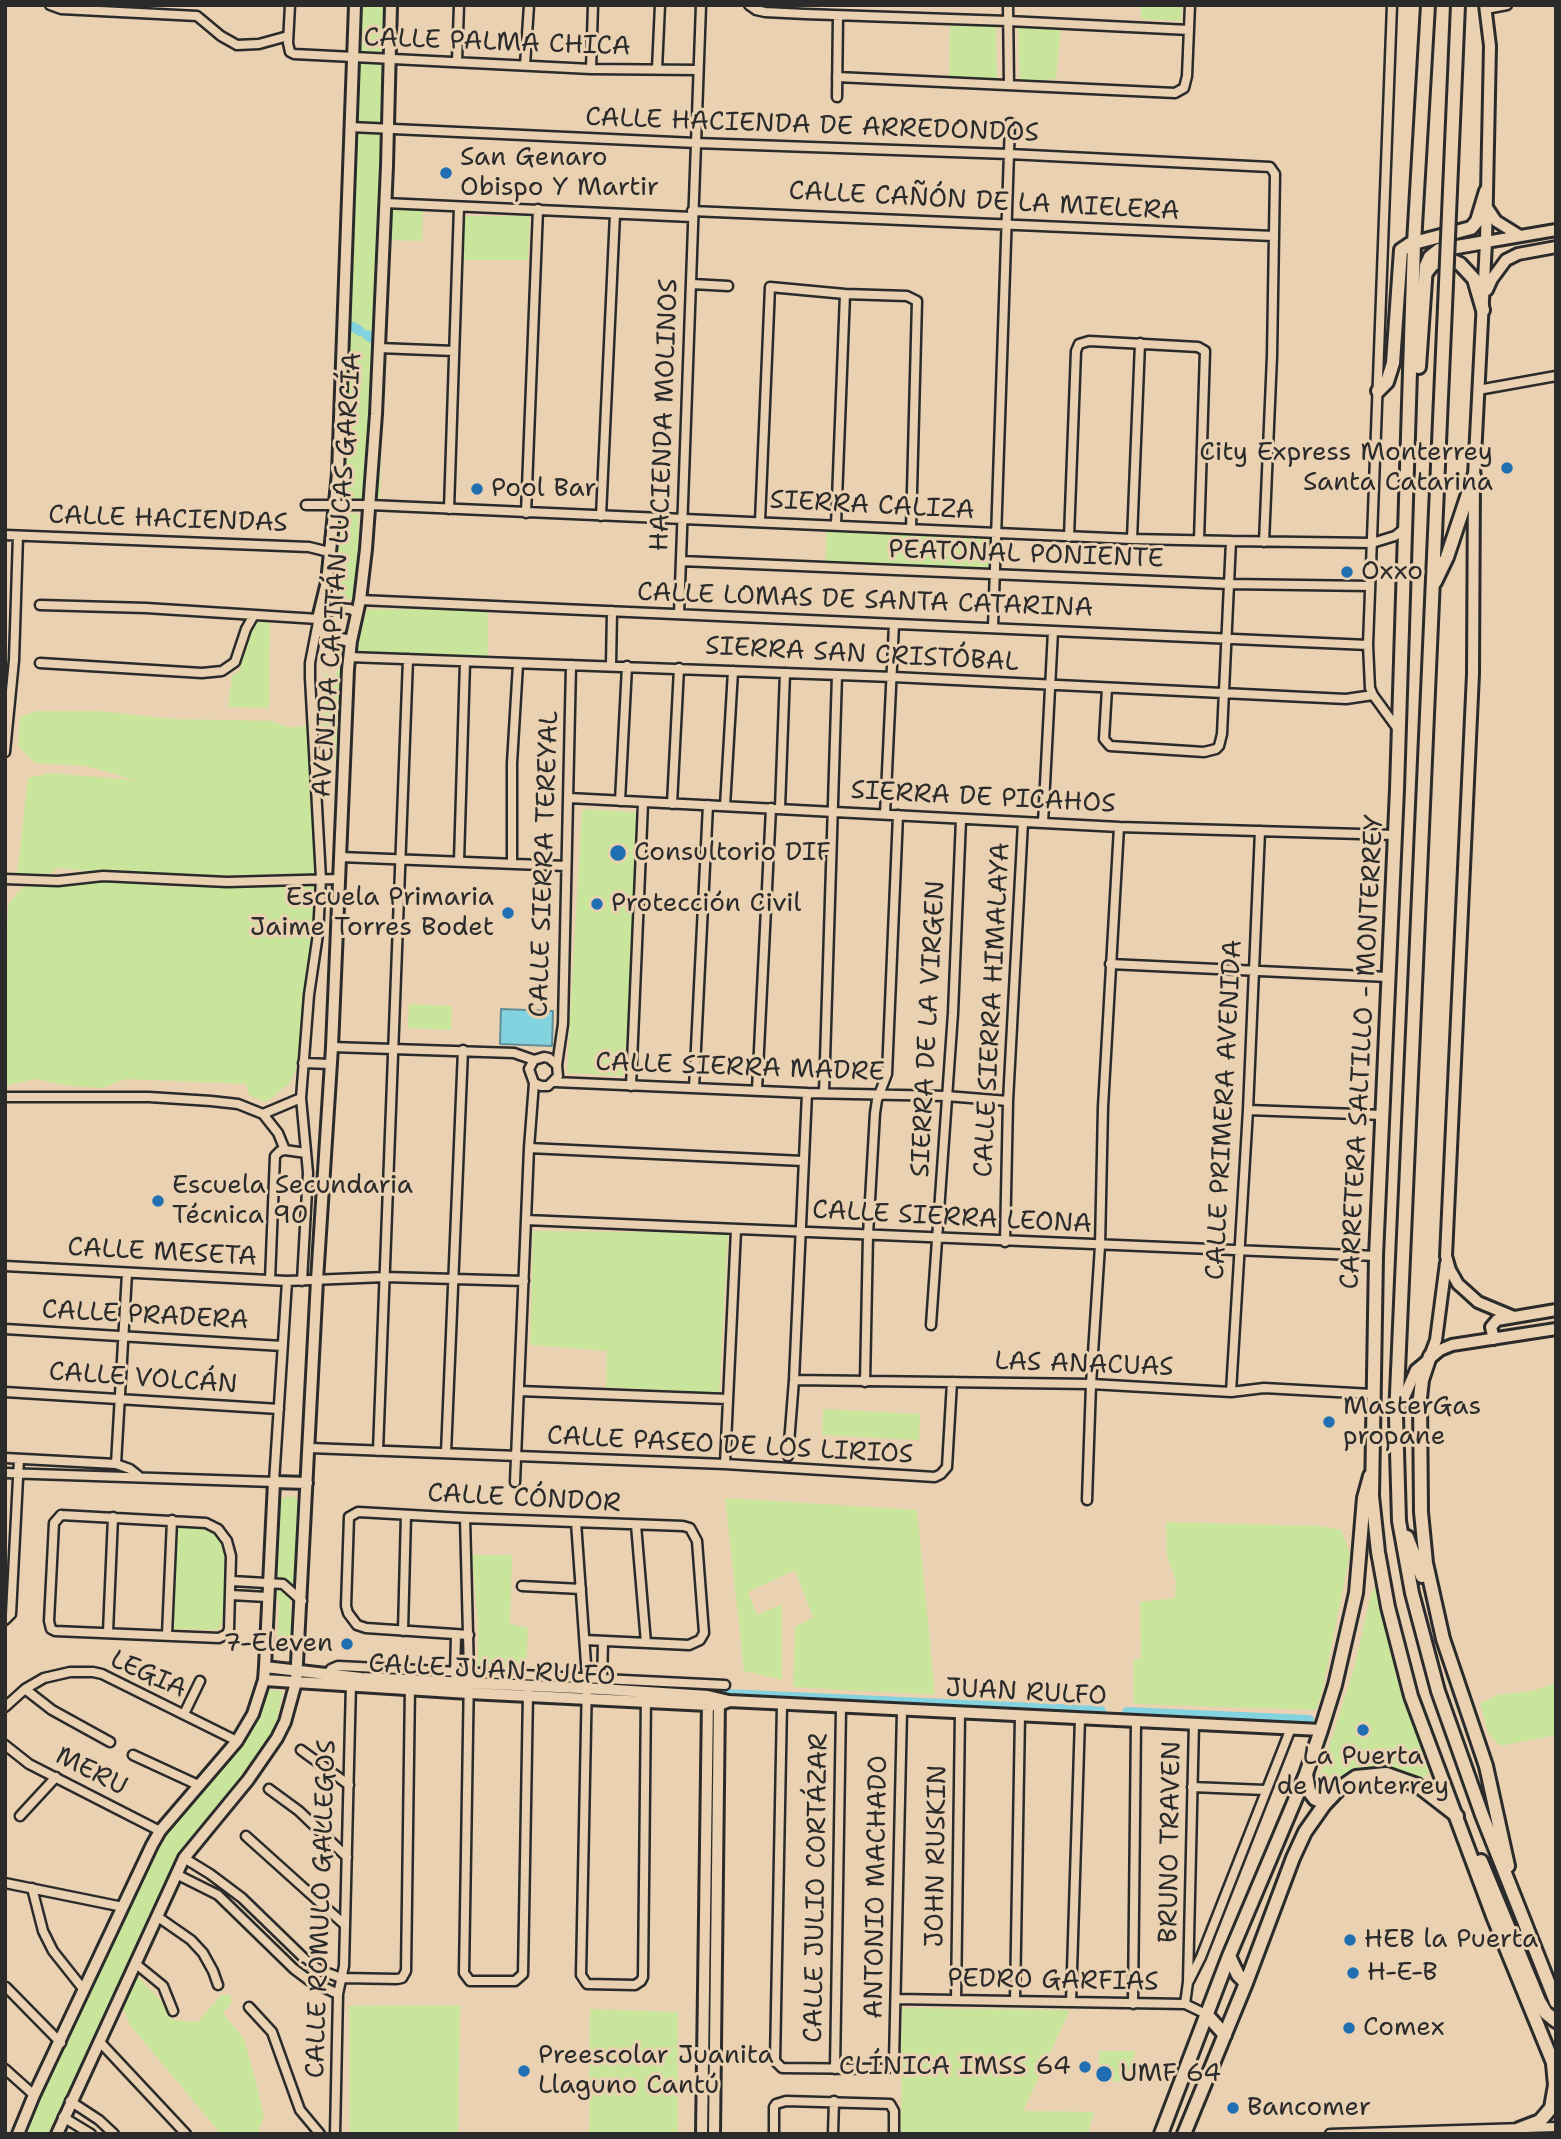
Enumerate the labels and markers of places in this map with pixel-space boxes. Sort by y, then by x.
place label: San Genaro Obispo Y Martir [460,142,659,204]
marker: San Genaro Obispo Y Martir [438,165,454,181]
place label: City Express Monterrey Santa Catarina [1199,437,1493,498]
marker: City Express Monterrey Santa Catarina [1499,460,1515,476]
place label: Pool Bar [491,473,597,505]
marker: Pool Bar [469,481,485,497]
place label: Oxxo [1361,556,1423,588]
marker: Oxxo [1339,564,1355,580]
place label: Consultorio DIF [634,837,831,869]
marker: Consultorio DIF [608,843,628,863]
place label: Escuela Primaria Jaime Torres Bodet [250,882,494,944]
place label: Protección Civil [611,888,801,920]
marker: Protección Civil [589,896,605,912]
marker: Escuela Primaria Jaime Torres Bodet [500,905,516,921]
place label: Escuela Secundaria Técnica 90 [172,1170,413,1232]
marker: Escuela Secundaria Técnica 90 [150,1193,166,1209]
place label: MasterGas propane [1343,1391,1481,1452]
marker: MasterGas propane [1321,1414,1337,1430]
place label: 7-Eleven [223,1628,333,1660]
marker: 7-Eleven [339,1636,355,1652]
marker: La Puerta de Monterrey [1355,1722,1371,1738]
place label: La Puerta de Monterrey [1277,1741,1449,1802]
place label: HEB la Puerta [1364,1924,1538,1956]
marker: HEB la Puerta [1342,1932,1358,1948]
place label: H-E-B [1367,1957,1437,1989]
marker: H-E-B [1345,1965,1361,1981]
place label: Comex [1363,2012,1445,2044]
marker: Comex [1341,2020,1357,2036]
place label: Preescolar Juanita Llaguno Cantú [538,2040,774,2102]
place label: CLÍNICA IMSS 64 [839,2051,1071,2083]
place label: UMF 64 [1120,2058,1221,2090]
marker: CLÍNICA IMSS 64 [1077,2059,1093,2075]
marker: Preescolar Juanita Llaguno Cantú [516,2063,532,2079]
marker: UMF 64 [1094,2064,1114,2084]
place label: Bancomer [1247,2092,1371,2124]
marker: Bancomer [1225,2100,1241,2116]

